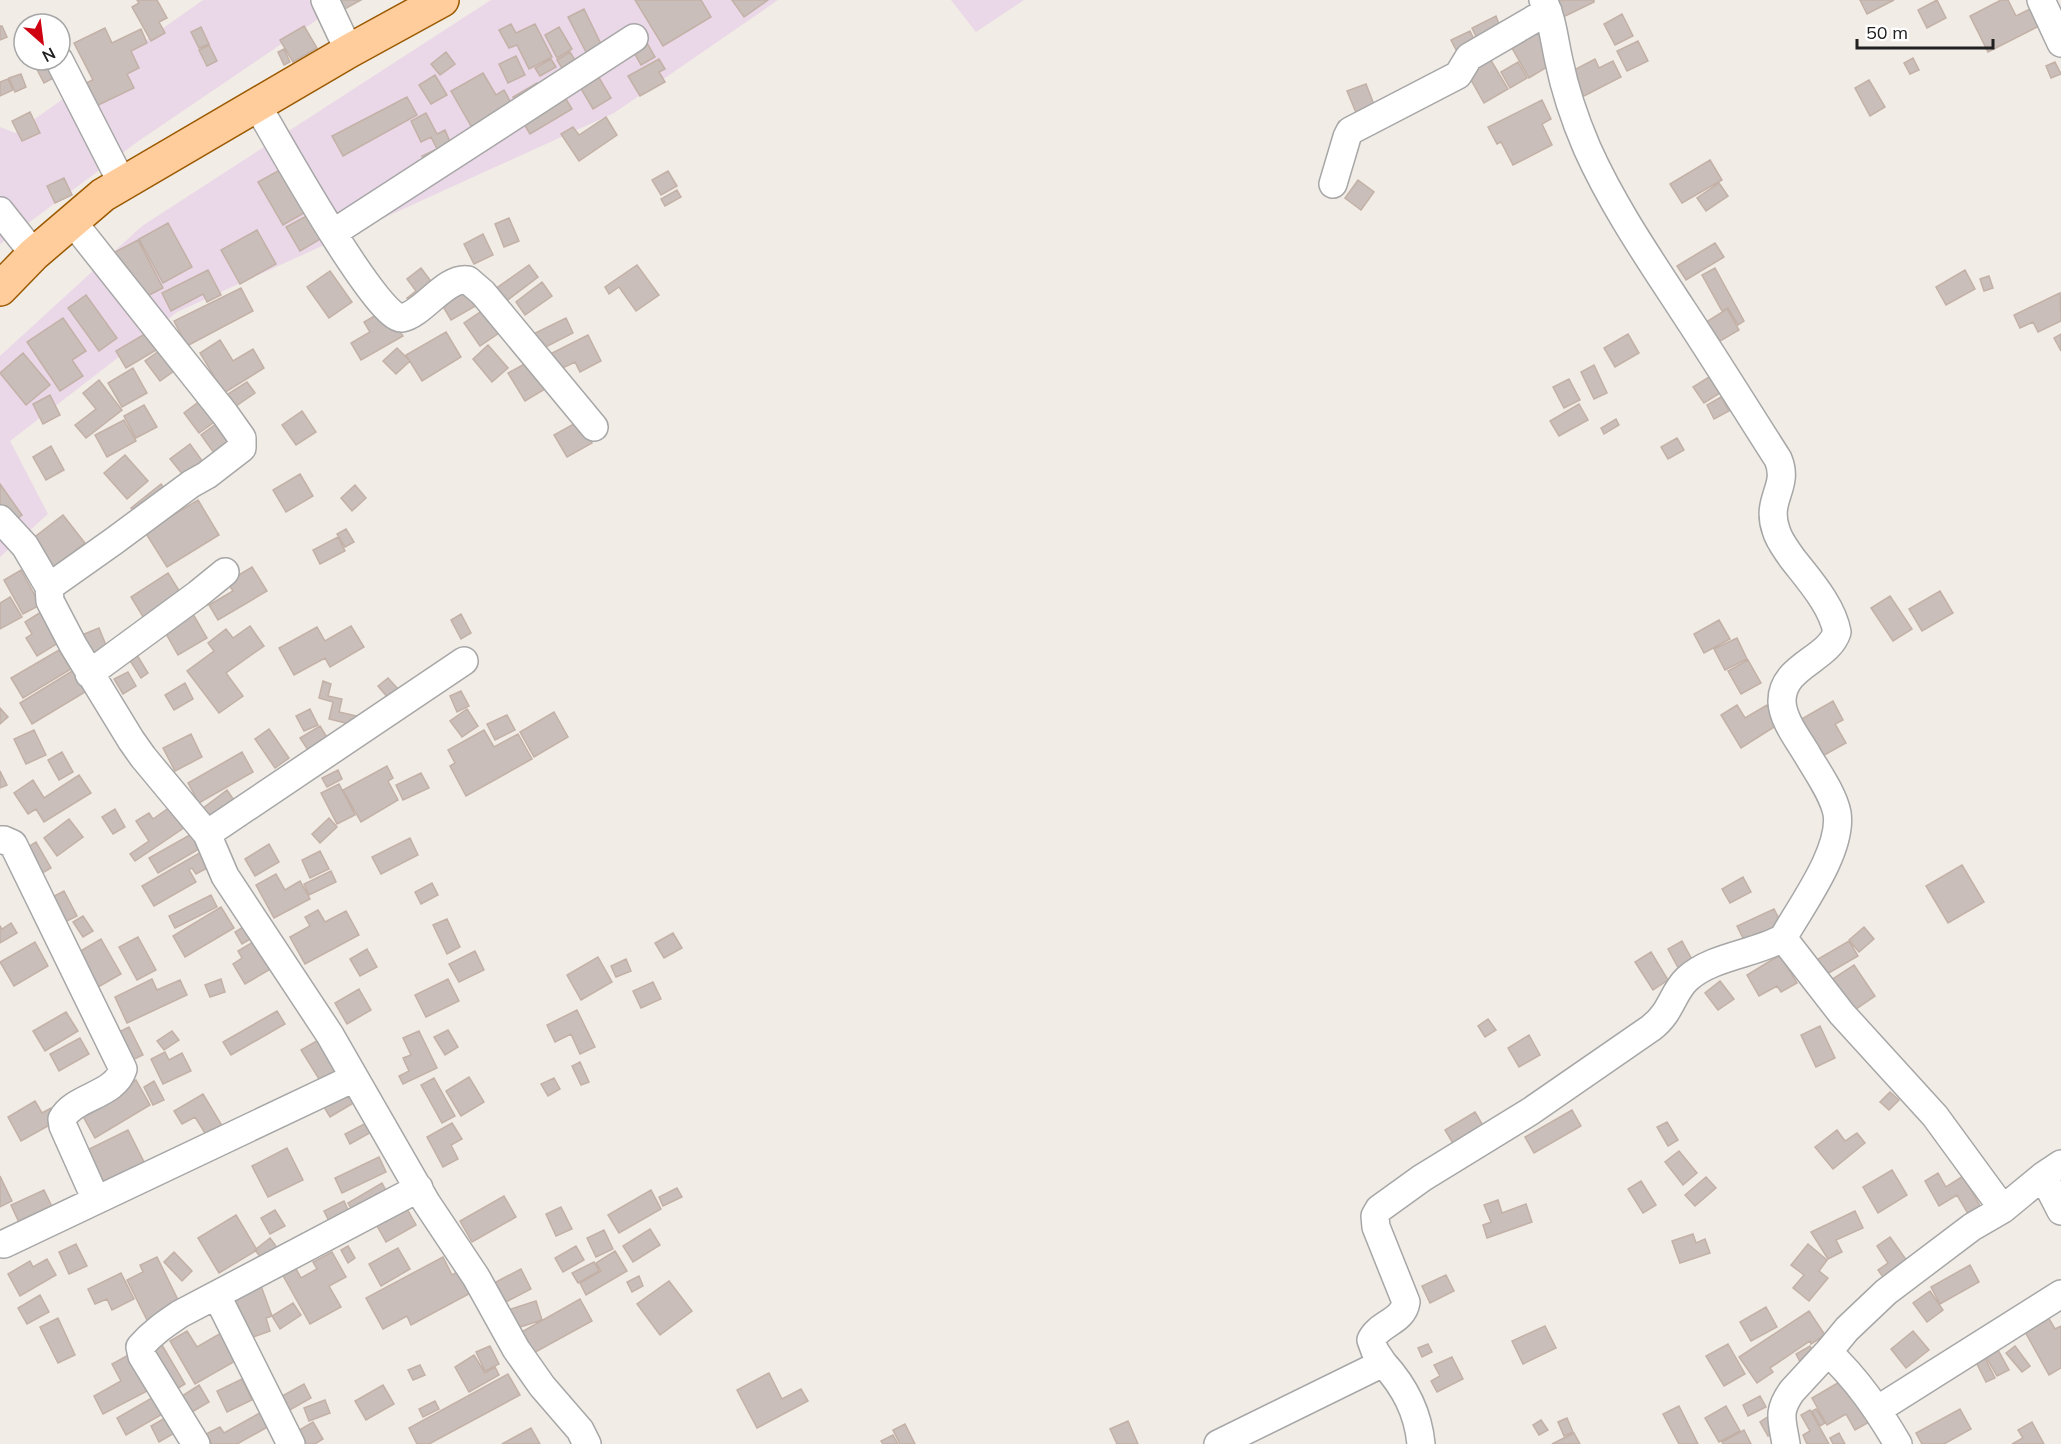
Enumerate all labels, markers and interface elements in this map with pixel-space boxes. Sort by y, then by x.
north arrow [12,12,72,72]
scale bar [1857,12,1994,50]
text: 50 m [1866,21,1908,44]
text: N [39,44,59,67]

